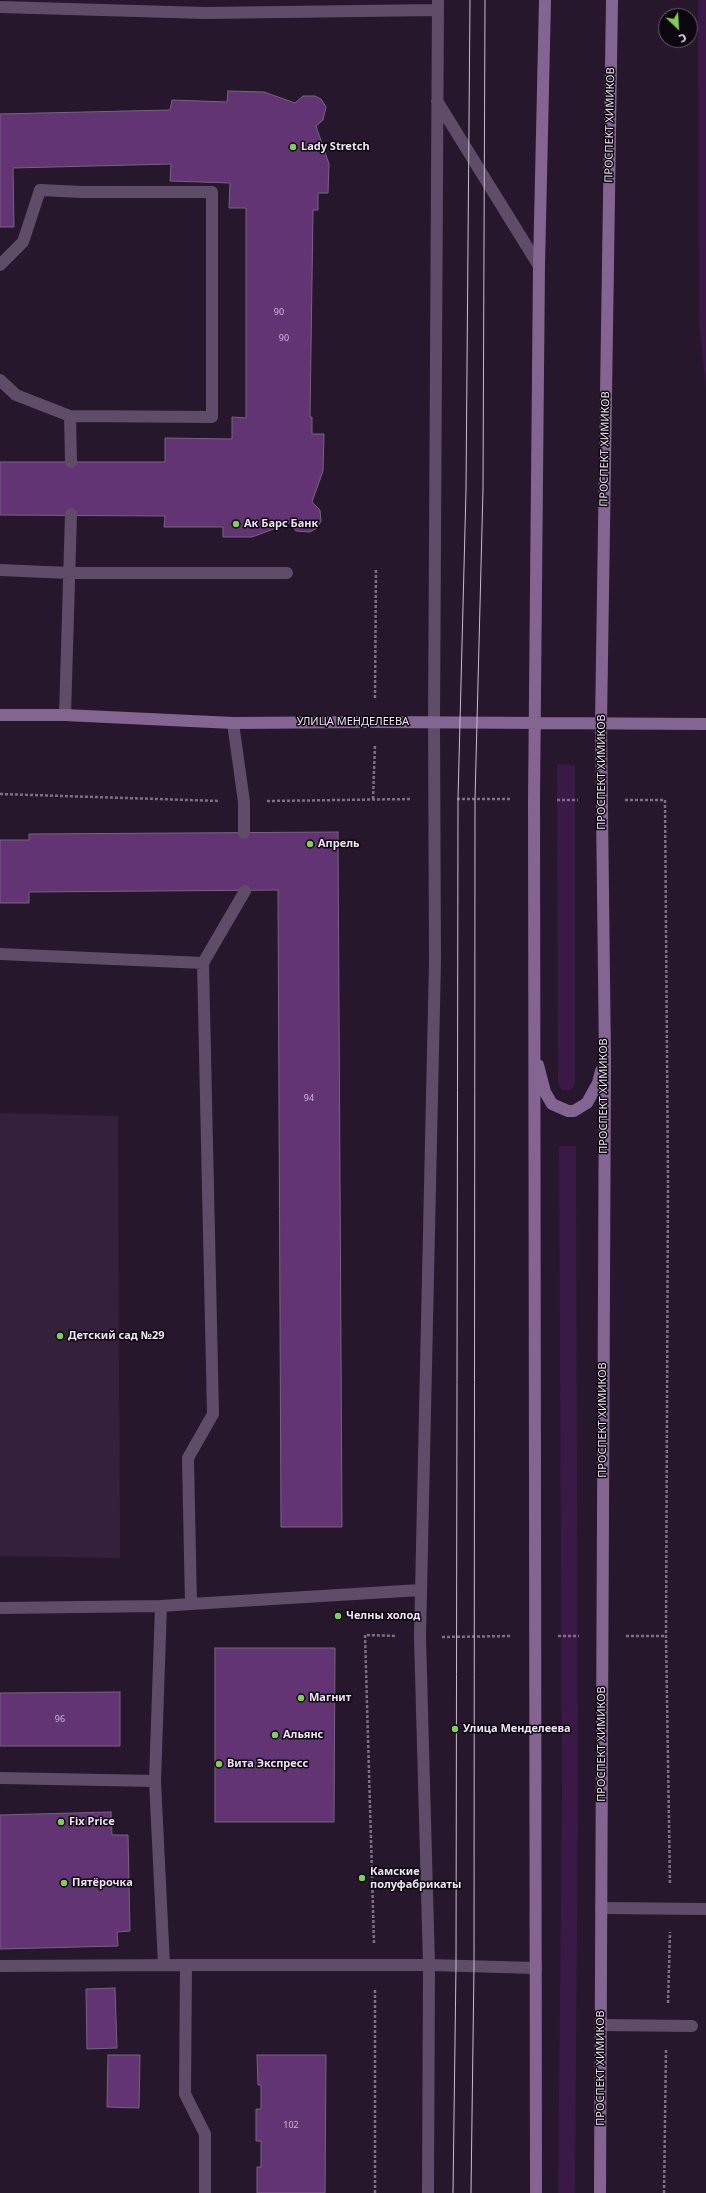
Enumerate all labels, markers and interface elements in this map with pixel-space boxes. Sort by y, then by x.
north arrow [658,8,698,48]
text: С [676,30,689,47]
street label: ПРОСПЕКТ ХИМИКОВ [602,67,618,183]
place label: Lady Stretch [301,140,370,154]
marker: Lady Stretch [288,142,298,152]
house number: 90 [274,307,284,317]
house number: 90 [279,333,289,343]
street label: ПРОСПЕКТ ХИМИКОВ [597,391,613,507]
place label: Ак Барс Банк [244,517,318,531]
marker: Ак Барс Банк [231,519,241,529]
street label: ПРОСПЕКТ ХИМИКОВ [595,714,609,830]
street label: УЛИЦА МЕНДЕЛЕЕВА [297,715,409,729]
place label: Апрель [318,837,360,851]
marker: Апрель [305,839,315,849]
street label: ПРОСПЕКТ ХИМИКОВ [597,1038,611,1154]
house number: 94 [304,1093,314,1103]
place label: Детский сад №29 [68,1329,165,1343]
marker: Детский сад №29 [55,1331,65,1341]
street label: ПРОСПЕКТ ХИМИКОВ [596,1362,610,1478]
place label: Челны холод [346,1609,420,1623]
marker: Челны холод [333,1611,343,1621]
street label: ПРОСПЕКТ ХИМИКОВ [595,1686,609,1802]
place label: Магнит [309,1691,351,1705]
marker: Магнит [296,1693,306,1703]
house number: 96 [55,1714,65,1724]
place label: Улица Менделеева [463,1722,571,1736]
marker: Улица Менделеева [450,1724,460,1734]
place label: Альянс [283,1728,323,1742]
marker: Альянс [270,1730,280,1740]
place label: Вита Экспресс [227,1757,308,1771]
marker: Вита Экспресс [214,1759,224,1769]
place label: Fix Price [69,1815,115,1829]
marker: Fix Price [56,1817,66,1827]
place label: Камские полуфабрикаты [370,1865,461,1891]
marker: Камские полуфабрикаты [357,1873,367,1883]
place label: Пятёрочка [72,1876,133,1890]
marker: Пятёрочка [59,1878,69,1888]
street label: ПРОСПЕКТ ХИМИКОВ [594,2010,608,2126]
house number: 102 [283,2120,299,2130]

